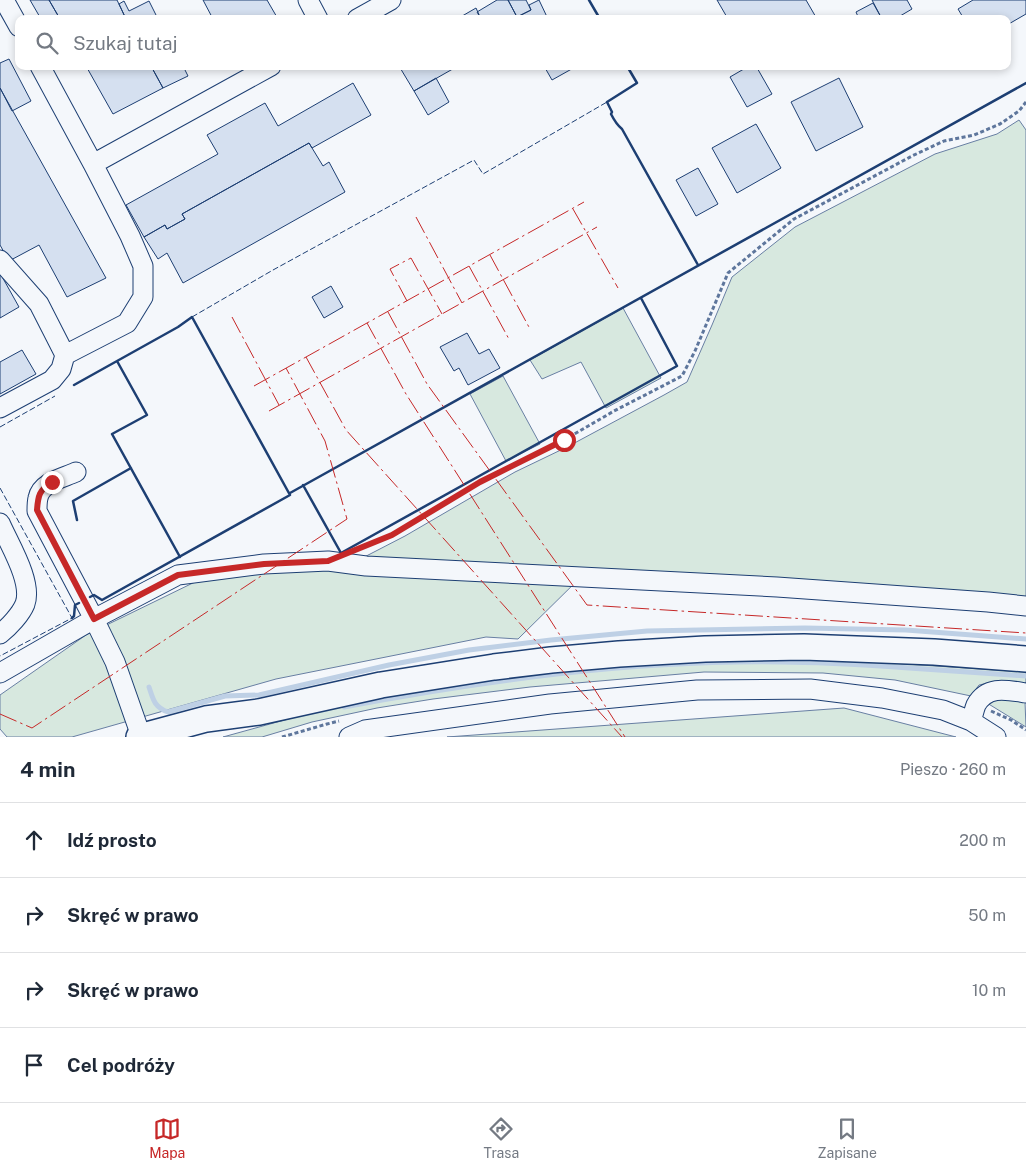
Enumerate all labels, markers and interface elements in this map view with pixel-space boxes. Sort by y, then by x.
search box [15,15,1011,70]
icon: search [33,29,61,57]
text: Szukaj tutaj [73,32,178,54]
route start [553,429,576,452]
route end [41,471,64,494]
text: 4 min [20,757,75,782]
text: Pieszo · 260 m [900,760,1006,779]
icon: ahead [20,826,48,854]
text: Idź prosto [67,829,157,851]
text: 200 m [959,831,1006,850]
icon: right [20,901,48,929]
text: Skręć w prawo [67,904,199,926]
text: 50 m [968,906,1006,925]
icon: right [20,976,48,1004]
text: Skręć w prawo [67,979,199,1001]
text: 10 m [972,981,1006,1000]
icon: arrive [20,1051,48,1079]
text: Cel podróży [67,1054,175,1076]
tab: Mapa [149,1115,185,1161]
tab: Trasa [484,1115,519,1161]
tab: Zapisane [817,1115,877,1161]

